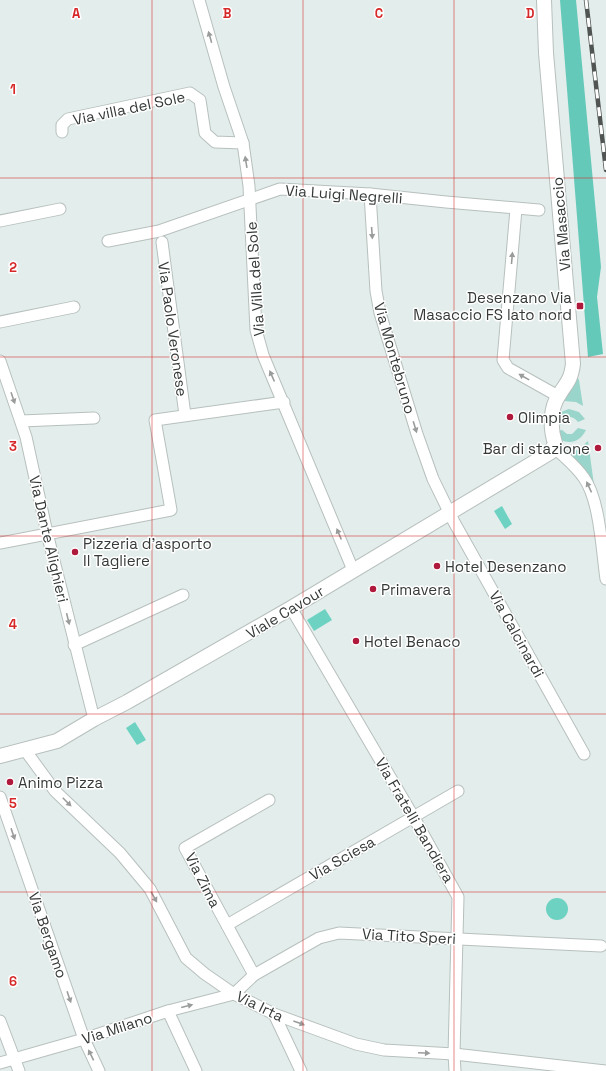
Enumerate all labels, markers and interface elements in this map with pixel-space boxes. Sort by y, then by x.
text: A [72,5,81,22]
text: B [223,5,232,22]
text: C [375,5,383,22]
text: D [526,5,535,22]
one-way arrow [207,31,213,43]
text: 1 [10,81,16,98]
street label: Via villa del Sole [71,87,187,129]
one-way arrow [242,156,248,168]
street label: Via Masaccio [547,176,575,272]
street label: Via Luigi Negrelli [285,180,403,208]
street label: Via Villa del Sole [242,221,268,337]
one-way arrow [369,227,376,239]
one-way arrow [509,252,515,264]
text: 2 [9,259,17,276]
street label: Via Paolo Veronese [154,260,192,398]
place label: Desenzano Via Masaccio FS lato nord [413,288,572,324]
street label: Via Montebruno [370,300,420,416]
marker: Desenzano Via Masaccio FS lato nord [575,301,585,311]
one-way arrow [269,370,275,381]
one-way arrow [518,373,530,380]
one-way arrow [10,392,16,404]
place label: Olimpia [518,408,571,427]
marker: Olimpia [505,412,515,422]
one-way arrow [412,422,418,434]
text: 3 [9,438,17,455]
place label: Bar di stazione [483,439,590,458]
marker: Bar di stazione [593,443,603,453]
street label: Via Dante Alighieri [25,474,73,604]
one-way arrow [586,481,592,493]
one-way arrow [336,529,342,540]
place label: Pizzeria d'asporto Il Tagliere [83,534,212,570]
marker: Pizzeria d'asporto Il Tagliere [70,547,80,557]
place label: Hotel Desenzano [445,557,567,576]
marker: Hotel Desenzano [432,561,442,571]
place label: Primavera [381,580,452,599]
street label: Viale Cavour [242,581,328,643]
marker: Primavera [368,584,378,594]
street label: Via Calcinardi [485,587,549,681]
one-way arrow [65,612,71,625]
text: 4 [9,616,17,633]
place label: Hotel Benaco [364,632,461,651]
marker: Hotel Benaco [351,636,361,646]
street label: Via Fratelli Bandiera [371,754,459,886]
place label: Animo Pizza [18,773,104,792]
marker: Animo Pizza [5,777,15,787]
text: 5 [9,795,17,812]
one-way arrow [62,797,72,807]
one-way arrow [10,829,16,841]
street label: Via Sciesa [306,831,379,884]
street label: Via Zima [181,849,225,911]
street label: Via Bergamo [24,889,72,981]
one-way arrow [151,892,157,903]
street label: Via Tito Speri [361,924,457,948]
text: 6 [9,973,17,990]
street label: Via Irta [233,986,287,1026]
one-way arrow [66,991,72,1003]
one-way arrow [182,1003,194,1009]
street label: Via Milano [79,1008,155,1048]
one-way arrow [293,1021,305,1027]
one-way arrow [88,1049,94,1061]
one-way arrow [418,1049,430,1056]

